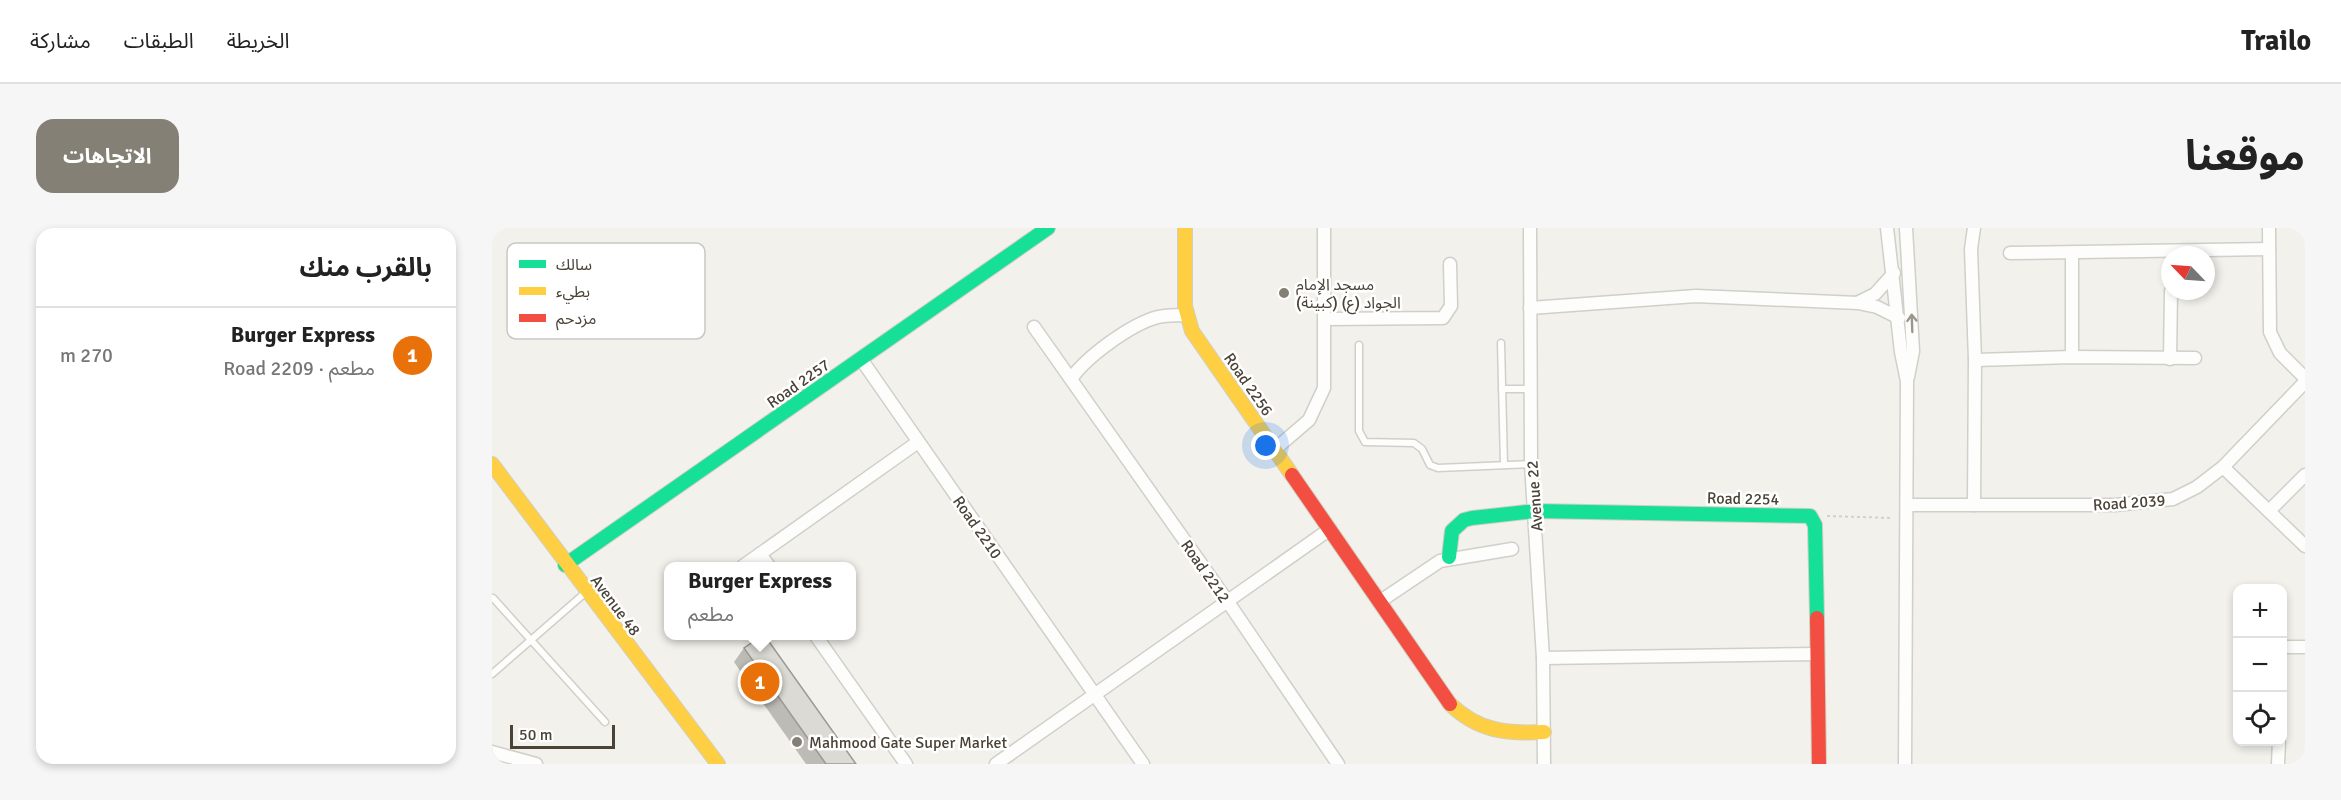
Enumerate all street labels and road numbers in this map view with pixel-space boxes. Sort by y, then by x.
street label: Road 2256 [1219,349,1277,420]
street label: Road 2257 [763,355,834,413]
street label: Avenue 22 [1523,460,1547,532]
street label: Road 2254 [1707,488,1780,510]
street label: Road 2039 [2092,490,2166,515]
street label: Road 2210 [948,492,1006,563]
street label: Road 2212 [1176,536,1234,607]
street label: Avenue 48 [586,571,645,640]

